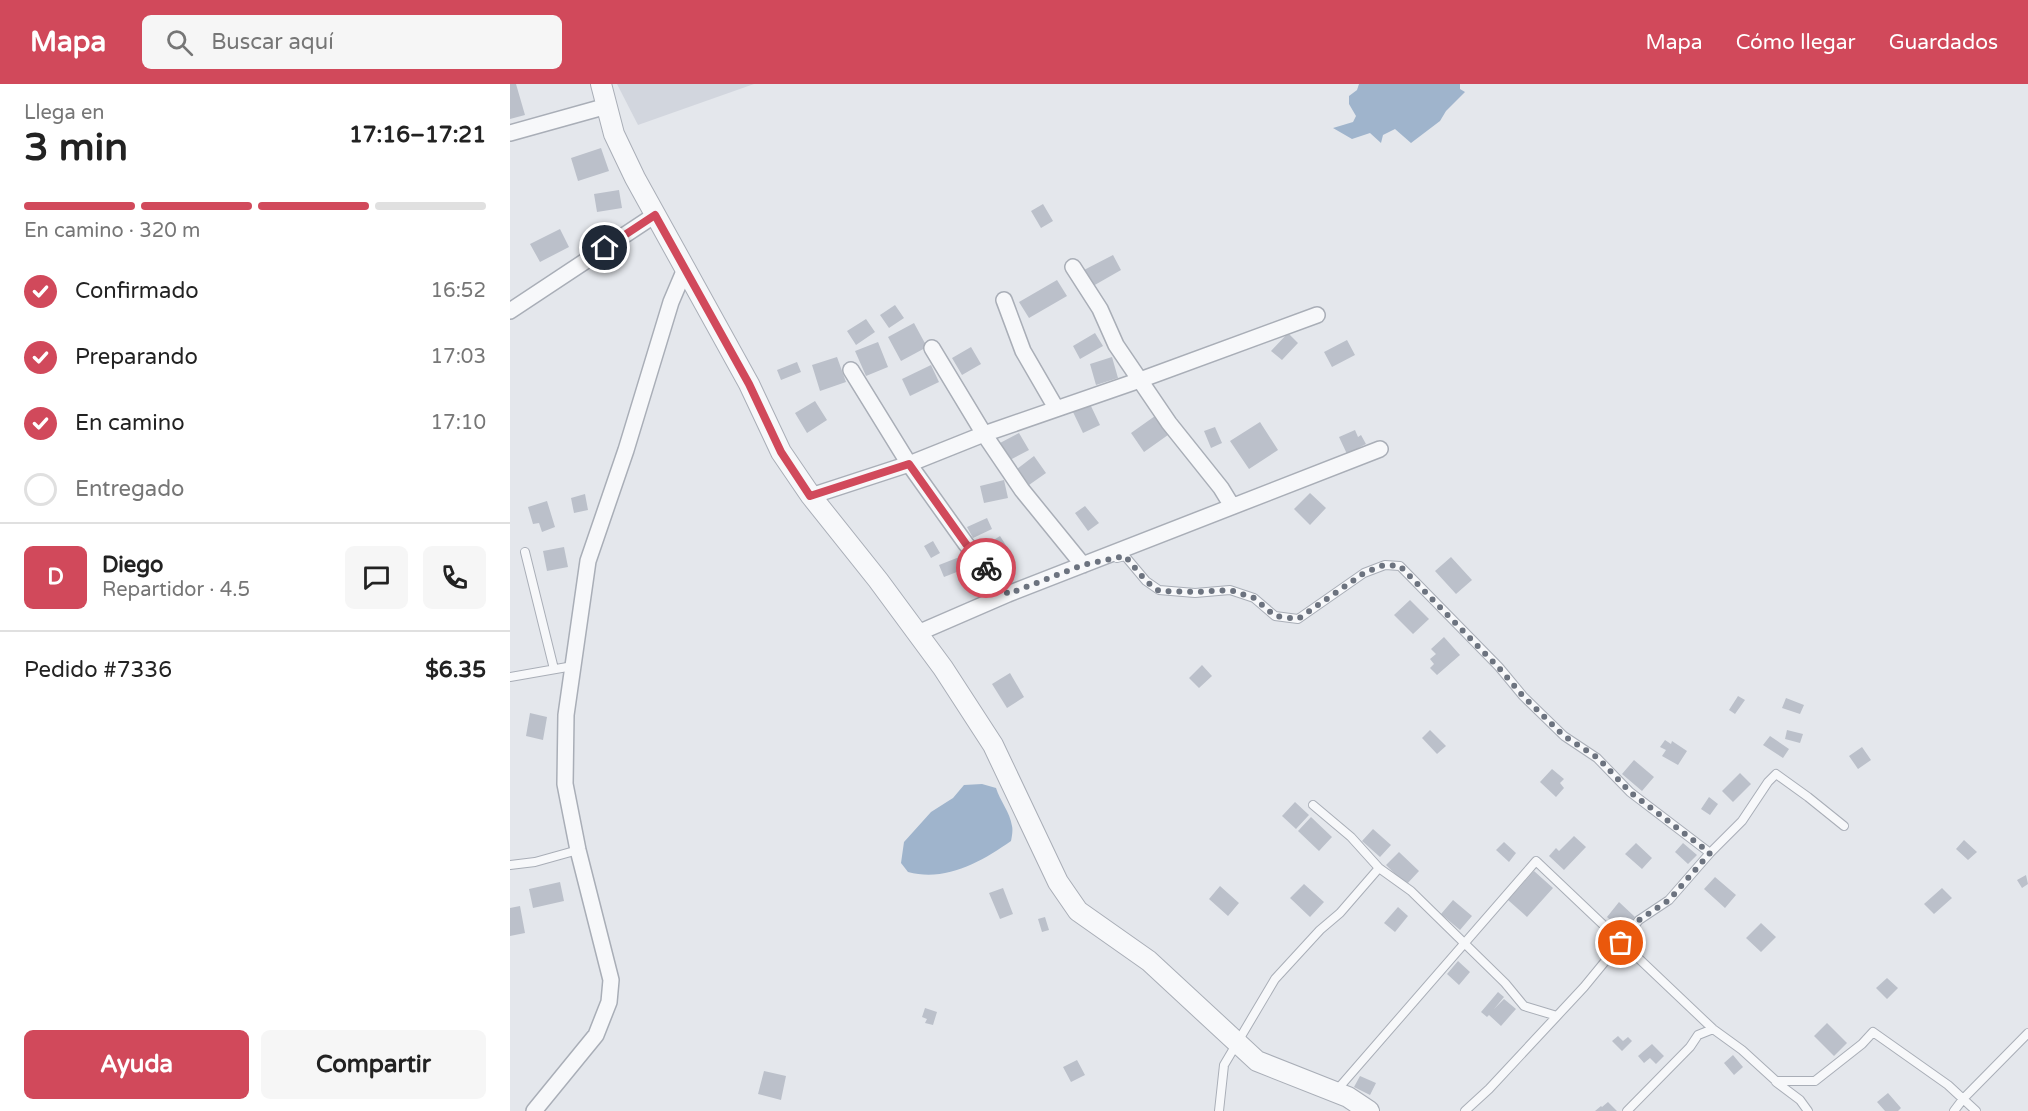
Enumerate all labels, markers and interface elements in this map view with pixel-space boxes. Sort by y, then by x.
search box [142,15,562,69]
text: Mapa [30,25,106,59]
icon: search [163,26,196,59]
text: Buscar aquí [211,29,334,55]
text: Mapa [1645,30,1703,55]
text: Cómo llegar [1736,30,1856,55]
text: Guardados [1889,30,1998,55]
text: Llega en [24,101,104,125]
text: 17:16–17:21 [349,122,486,148]
text: 3 min [24,124,128,171]
text: En camino · 320 m [24,219,200,243]
pin [579,222,630,273]
icon: home [588,231,621,264]
icon: check [24,275,57,308]
text: Confirmado [75,278,199,304]
text: 16:52 [431,279,486,303]
icon: check [24,341,57,374]
text: Preparando [75,344,198,370]
text: 17:03 [431,345,486,369]
icon: check [24,407,57,440]
text: En camino [75,410,185,436]
text: 17:10 [431,411,486,435]
text: Entregado [75,476,184,502]
courier [956,538,1016,598]
button: chat [345,546,408,609]
button: phone [423,546,486,609]
text: Diego [102,552,164,578]
icon: bike [970,552,1003,585]
text: D [47,564,64,590]
text: Repartidor · 4.5 [102,578,250,602]
text: Pedido #7336 [24,657,172,683]
text: $6.35 [425,657,486,683]
pin [1595,917,1646,968]
icon: bag [1604,926,1637,959]
button: Ayuda [24,1030,249,1099]
button: Compartir [261,1030,486,1099]

